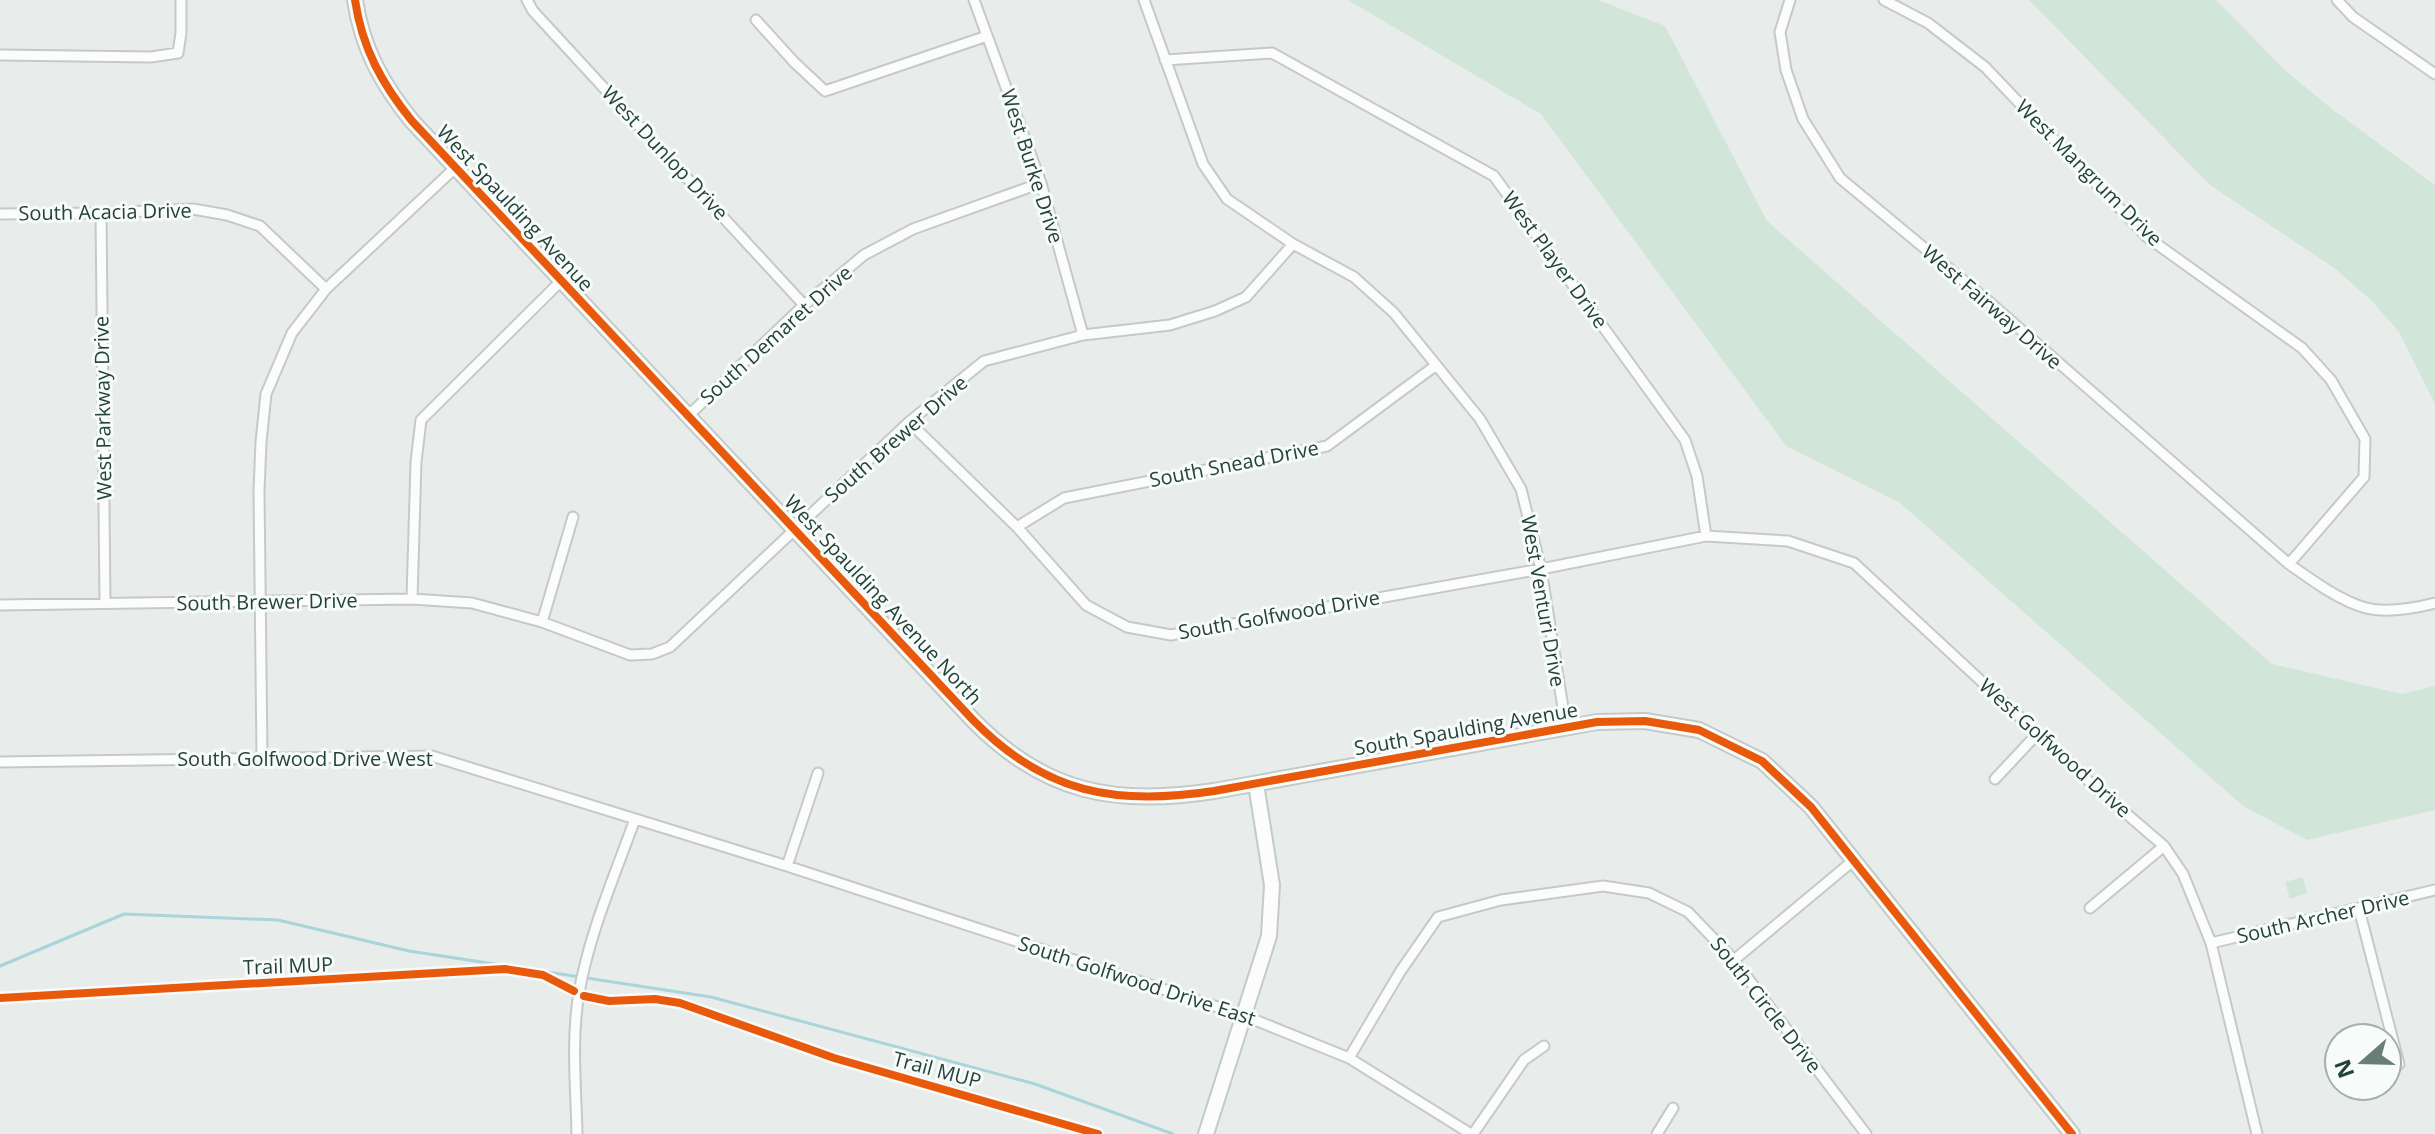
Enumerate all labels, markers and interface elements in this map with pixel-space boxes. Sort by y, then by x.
street label: West Dunlop Drive [596,80,735,226]
street label: West Burke Drive [995,85,1070,246]
street label: West Mangrum Drive [2010,93,2169,252]
street label: West Spaulding Avenue [431,119,600,297]
street label: West Player Drive [1496,186,1614,334]
street label: South Acacia Drive [18,196,192,227]
street label: West Fairway Drive [1917,238,2068,375]
street label: South Demaret Drive [694,259,857,410]
street label: West Parkway Drive [87,316,118,500]
street label: South Brewer Drive [818,369,973,508]
street label: South Snead Drive [1147,434,1321,493]
street label: West Spaulding Avenue North [779,489,988,711]
street label: West Venturi Drive [1515,513,1572,689]
street label: South Golfwood Drive [1176,583,1382,646]
street label: South Brewer Drive [176,586,358,617]
street label: West Golfwood Drive [1974,672,2137,823]
street label: South Spaulding Avenue [1352,696,1580,761]
street label: South Golfwood Drive West [177,745,433,772]
street label: South Archer Drive [2234,884,2412,949]
street label: South Golfwood Drive East [1015,929,1259,1032]
street label: South Circle Drive [1705,931,1828,1078]
street label: Trail MUP [242,950,334,981]
north arrow [2323,1022,2403,1102]
street label: Trail MUP [890,1045,984,1094]
text: N [2326,1056,2360,1083]

